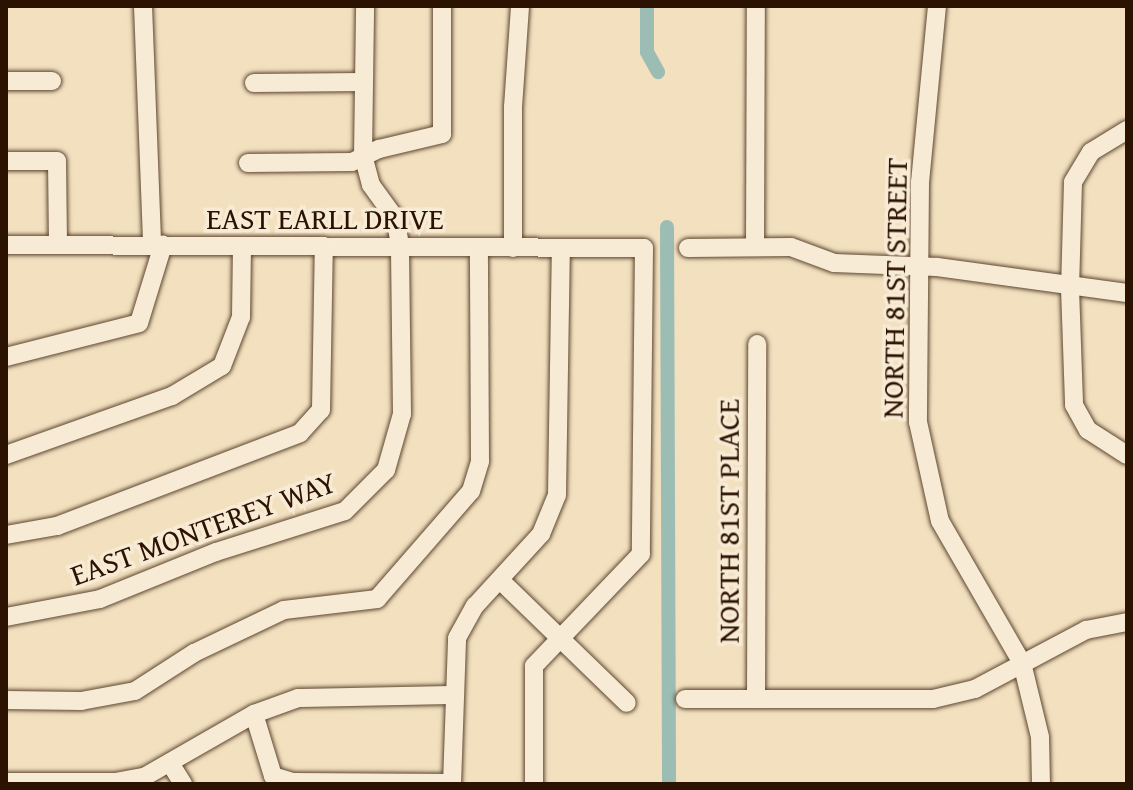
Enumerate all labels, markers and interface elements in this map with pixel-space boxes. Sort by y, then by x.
street label: NORTH 81ST STREET [874,157,914,419]
street label: EAST EARLL DRIVE [206,200,444,236]
street label: NORTH 81ST PLACE [710,399,746,643]
street label: EAST MONTEREY WAY [65,463,341,593]

